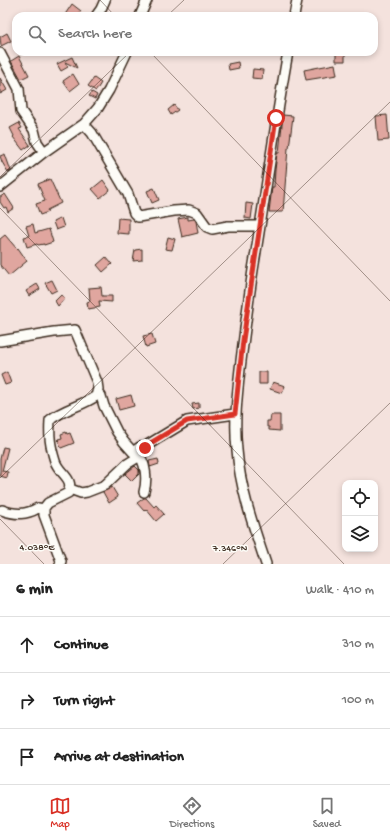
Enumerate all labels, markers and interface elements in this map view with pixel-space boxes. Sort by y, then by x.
search box [12,12,378,56]
icon: search [26,23,48,45]
text: Search here [58,25,132,43]
route start [267,109,285,127]
route end [136,439,154,457]
map controls [342,480,378,552]
button: locate [342,480,378,516]
button: layers [342,516,378,552]
text: 4.038°E [20,542,55,554]
text: 7.346°N [212,543,248,555]
text: 6 min [16,580,52,600]
text: Walk · 410 m [306,583,374,598]
icon: ahead [16,634,38,656]
text: Continue [54,636,108,654]
text: 310 m [342,637,374,652]
icon: right [16,690,38,712]
text: Turn right [54,692,114,710]
text: 100 m [342,693,374,708]
icon: arrive [16,746,38,768]
text: Arrive at destination [54,748,184,766]
tab: Map [49,795,71,831]
tab: Directions [170,795,214,831]
tab: Saved [313,795,341,831]

